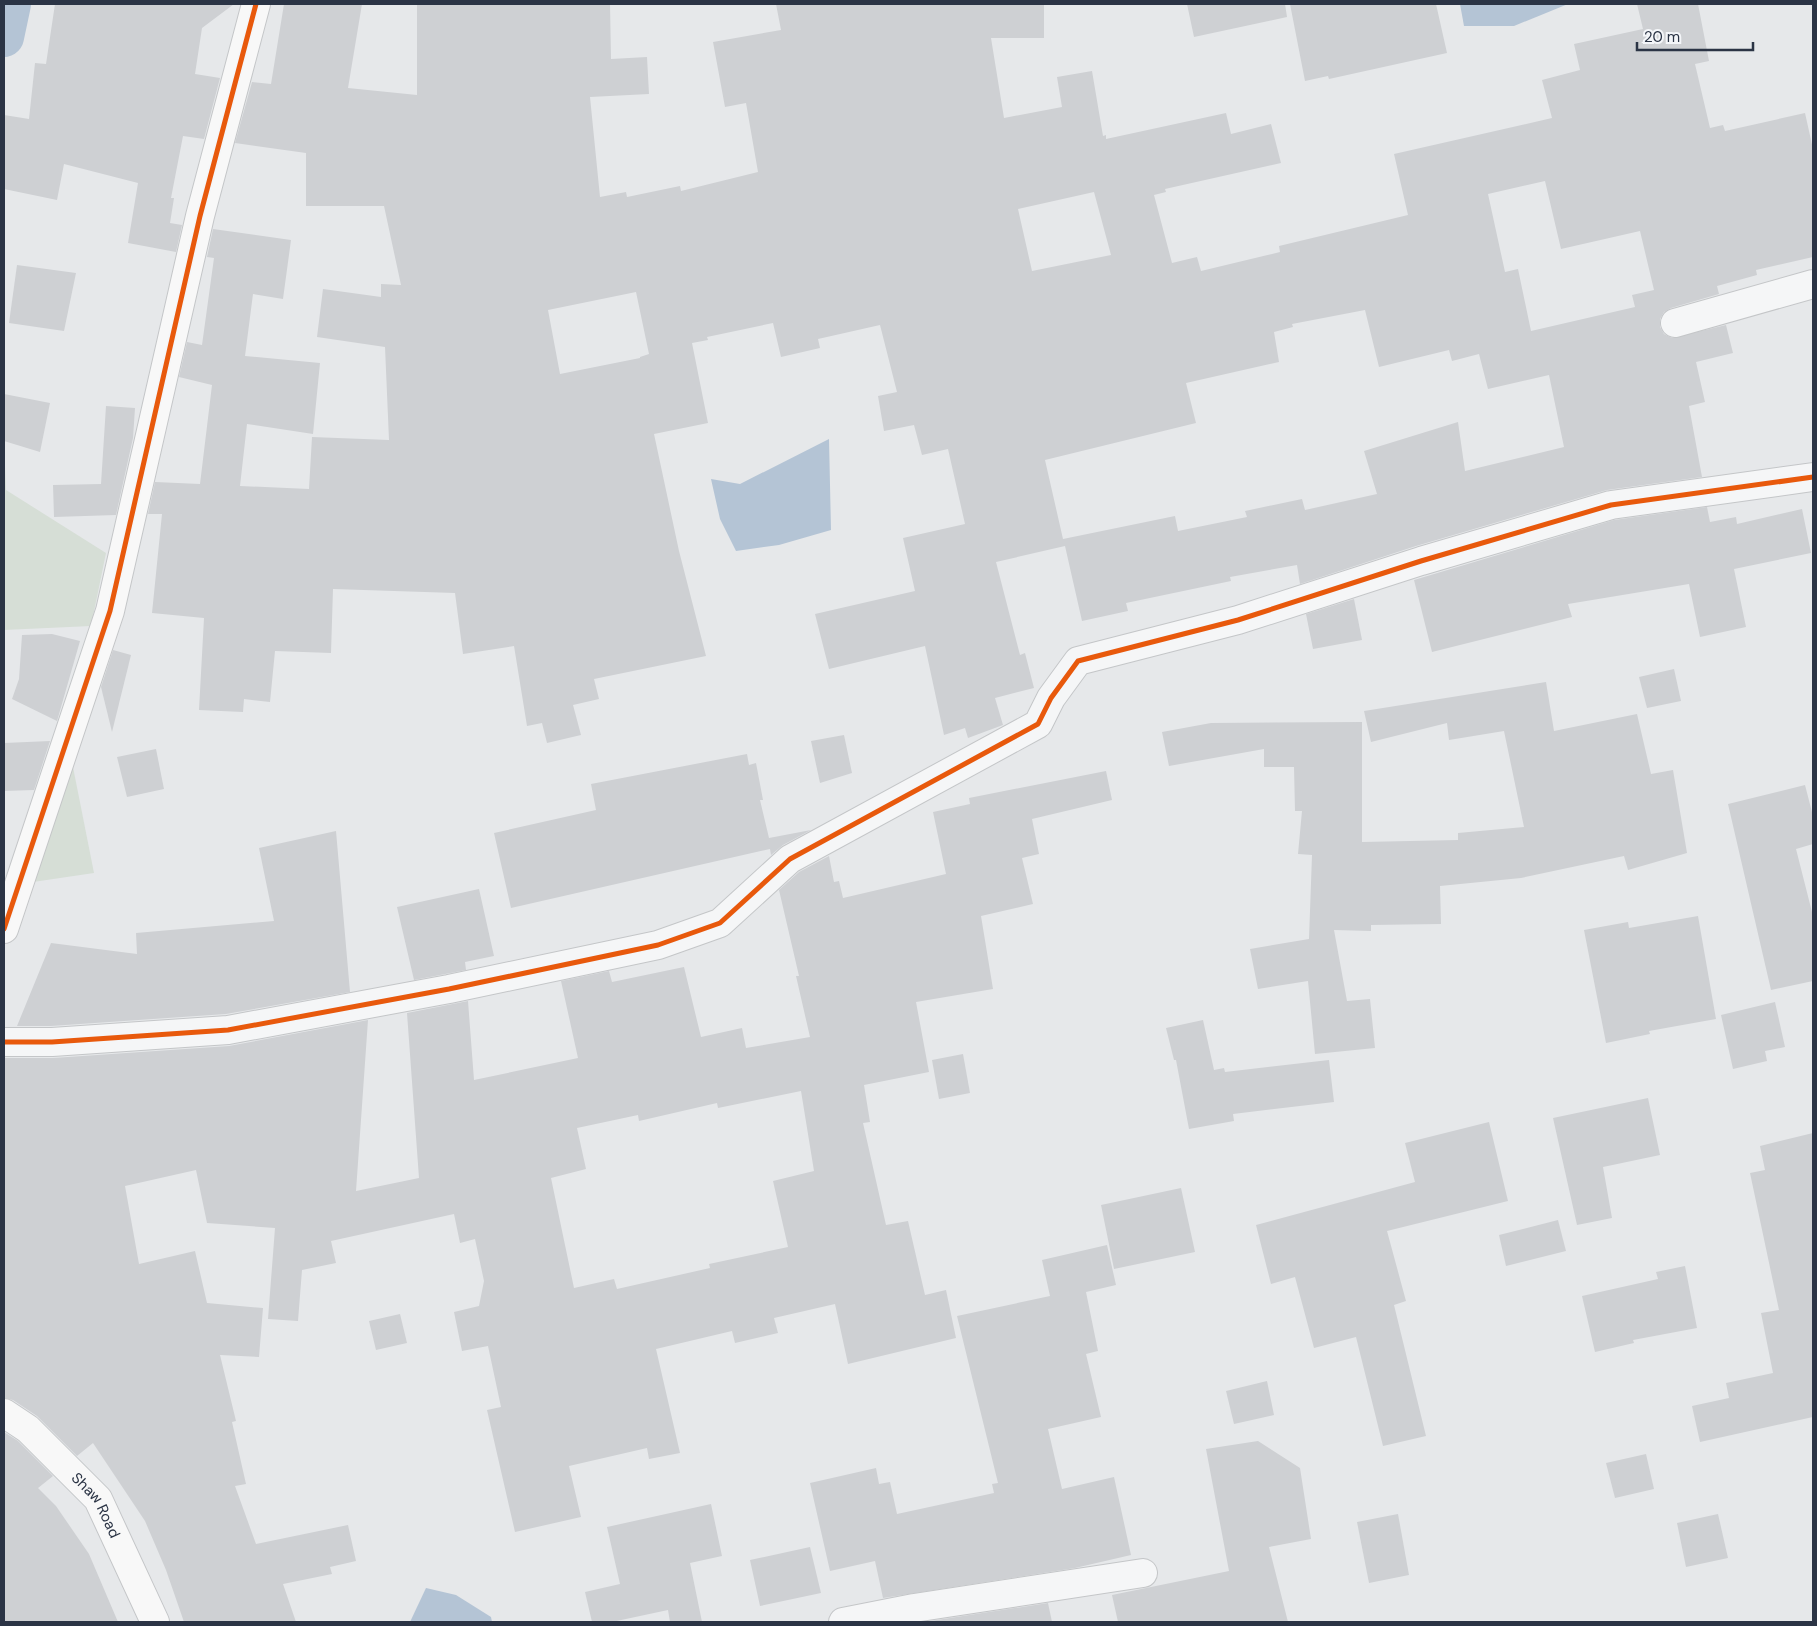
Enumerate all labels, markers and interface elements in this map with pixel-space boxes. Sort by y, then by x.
scale bar [1637,20,1753,52]
text: 20 m [1644,27,1680,47]
street label: Shaw Road [67,1468,125,1541]

